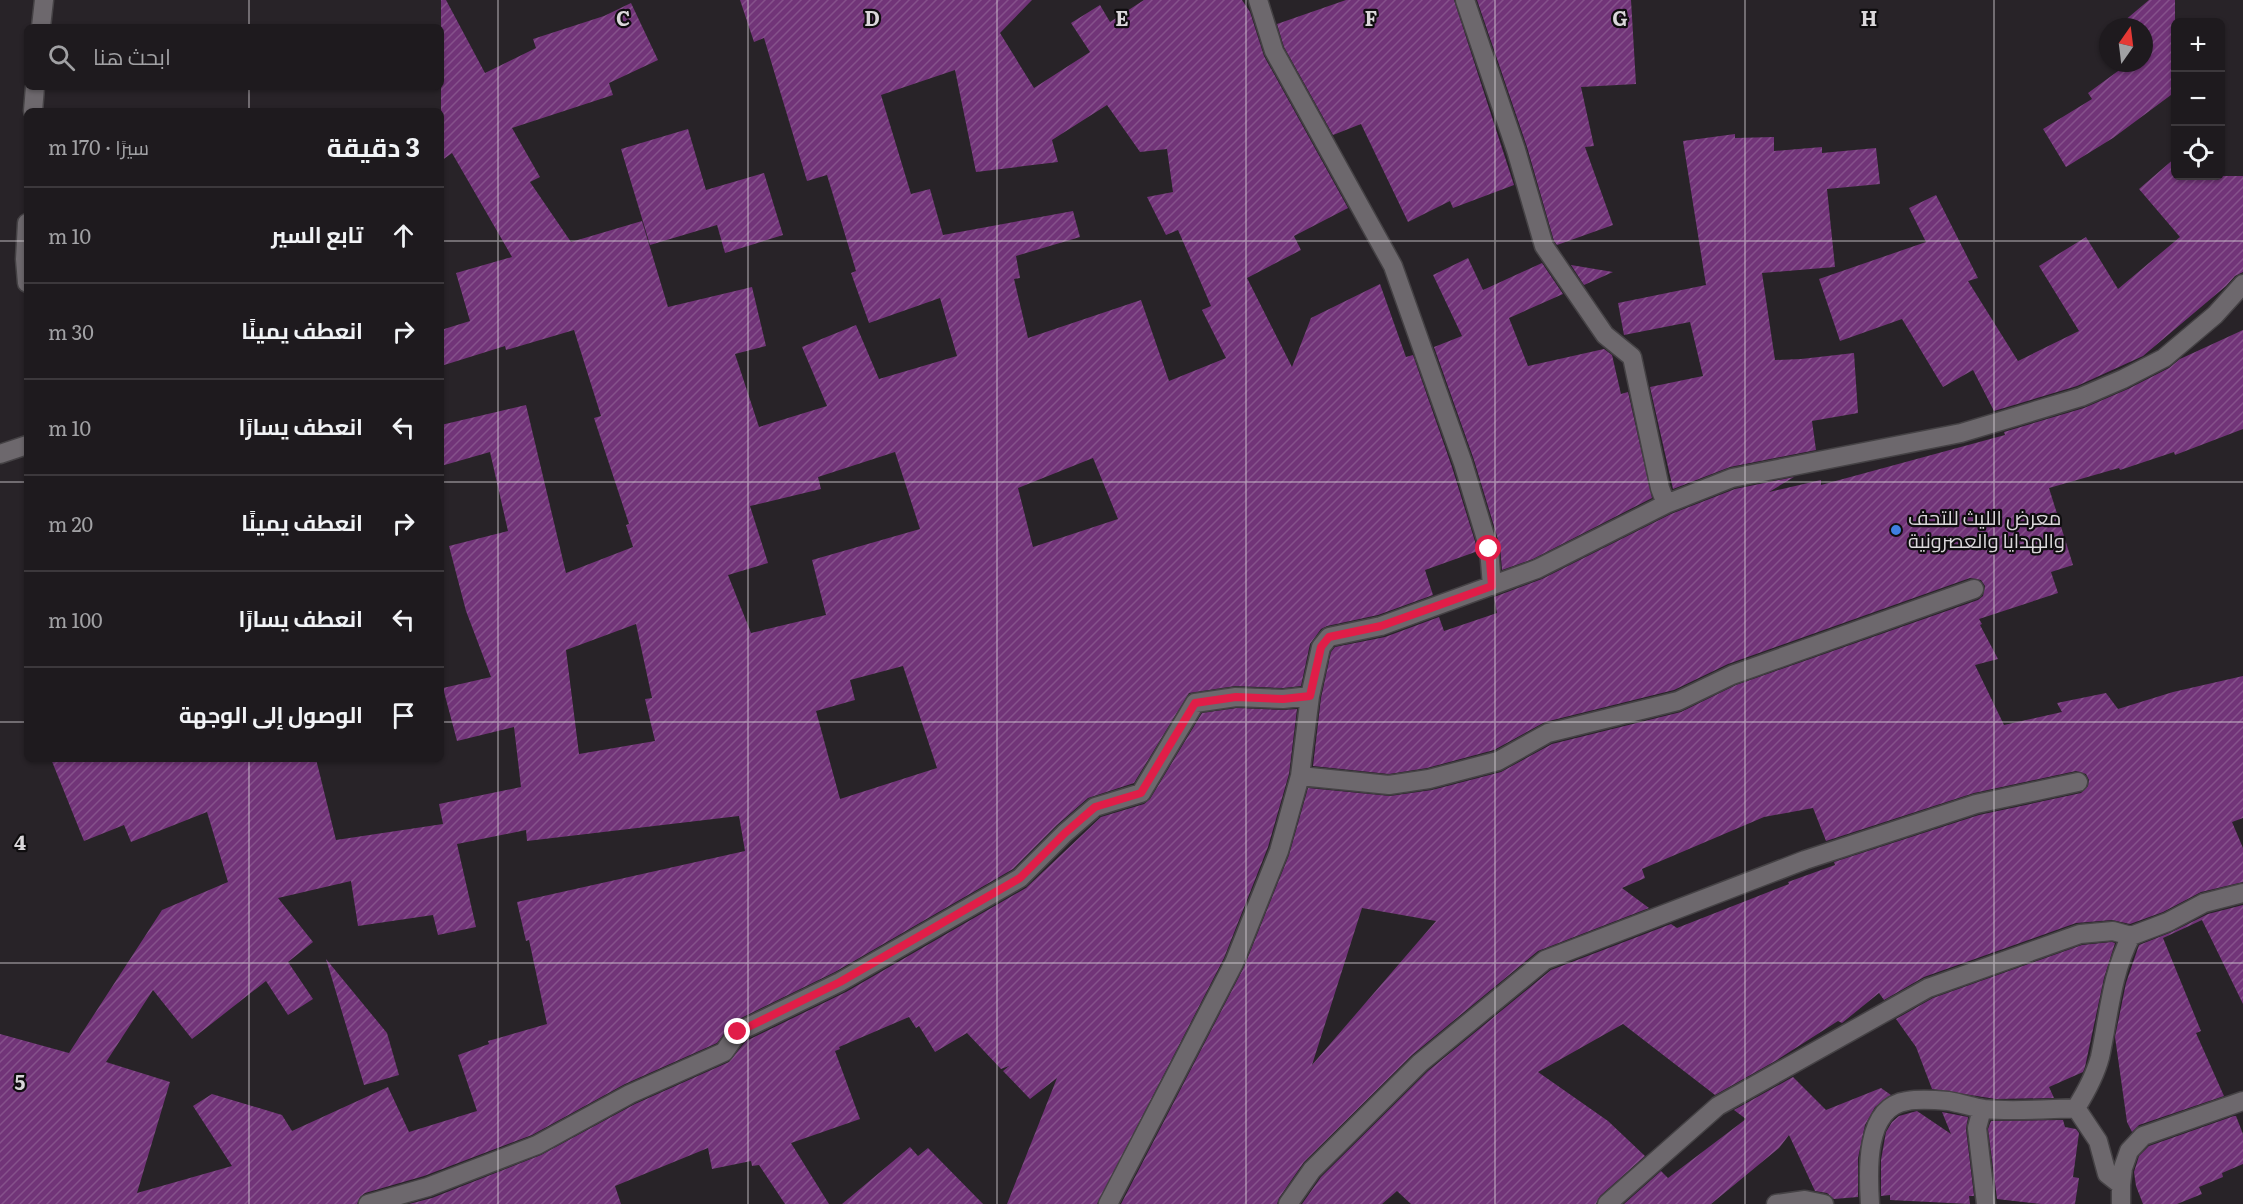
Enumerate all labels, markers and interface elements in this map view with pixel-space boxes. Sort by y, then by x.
text: C [616,2,630,32]
text: D [864,2,880,32]
text: E [1115,2,1129,32]
text: F [1365,2,1378,32]
text: G [1612,2,1628,32]
text: H [1861,2,1877,32]
north arrow [2099,18,2153,72]
map controls [2171,18,2225,180]
button: + [2171,18,2225,72]
search box [24,24,444,90]
text: ابحث هنا [93,39,171,72]
icon: search [45,41,78,74]
button: − [2171,72,2225,126]
text: 3 دقيقة [327,126,420,165]
button: locate [2171,126,2225,180]
text: سيرًا · 170 m [48,131,149,161]
text: تابع السير [271,217,363,250]
icon: ahead [387,219,420,252]
text: 10 m [48,220,91,250]
text: انعطف يمينًا [241,313,363,346]
icon: right [387,315,420,348]
text: 30 m [48,316,94,346]
text: انعطف يسارًا [239,409,363,442]
icon: left [387,411,420,444]
text: 10 m [48,412,91,442]
place label: معرض الليث للتحف والهدايا والعصرونية [1908,501,2065,554]
text: انعطف يمينًا [241,505,363,538]
icon: right [387,507,420,540]
text: 20 m [48,508,93,538]
marker: معرض الليث للتحف والهدايا والعصرونية [1889,523,1903,537]
route start [1475,535,1501,561]
text: انعطف يسارًا [239,601,363,634]
icon: left [387,603,420,636]
text: 100 m [48,604,103,634]
text: الوصول إلى الوجهة [179,697,363,730]
icon: arrive [387,699,420,732]
text: 4 [14,826,26,856]
route end [724,1018,750,1044]
text: 5 [15,1066,26,1096]

